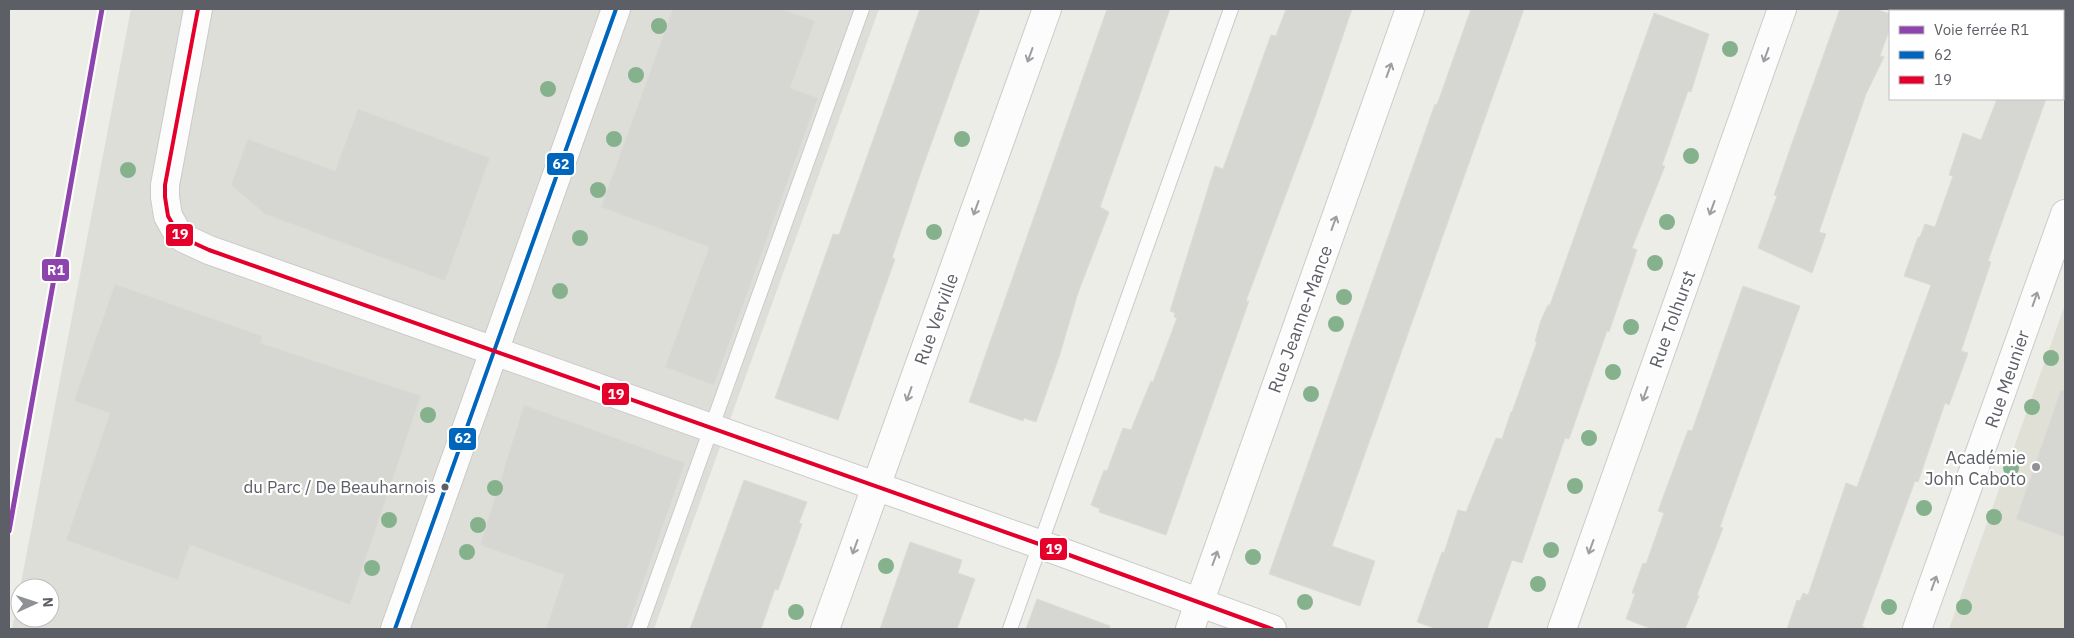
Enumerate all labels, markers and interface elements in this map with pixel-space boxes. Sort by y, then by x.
legend [1889,10,2064,100]
text: Voie ferrée R1 [1934,20,2029,39]
text: 62 [1934,45,1952,64]
one-way arrow [1025,46,1034,62]
one-way arrow [1761,46,1770,62]
one-way arrow [1384,62,1394,78]
text: 19 [1934,70,1952,89]
line badge: 62 [546,152,575,176]
text: 62 [553,155,569,173]
one-way arrow [971,199,980,215]
one-way arrow [1706,200,1716,216]
one-way arrow [1330,216,1339,232]
line badge: 19 [165,223,194,247]
text: 19 [172,225,188,243]
street label: Rue Jeanne-Mance [1263,242,1337,396]
line badge: R1 [41,258,70,282]
text: R1 [47,261,66,279]
street label: Rue Tolhurst [1644,267,1700,371]
street label: Rue Verville [909,270,963,368]
one-way arrow [2031,291,2040,307]
street label: Rue Meunier [1980,327,2035,431]
line badge: 19 [601,382,630,406]
text: 19 [608,385,624,403]
one-way arrow [904,385,913,401]
one-way arrow [1640,386,1649,401]
line badge: 62 [448,427,477,451]
text: 62 [455,429,471,447]
place label: Académie John Caboto [1924,446,2026,490]
marker: Académie John Caboto [2030,461,2042,473]
place label: du Parc / De Beauharnois [243,476,436,498]
marker: du Parc / De Beauharnois [440,482,450,492]
line badge: 19 [1039,537,1068,561]
one-way arrow [850,539,859,554]
one-way arrow [1586,539,1595,554]
text: 19 [1046,540,1062,558]
one-way arrow [1211,551,1220,566]
one-way arrow [1930,576,1939,592]
north arrow [10,578,60,628]
text: N [39,597,57,608]

